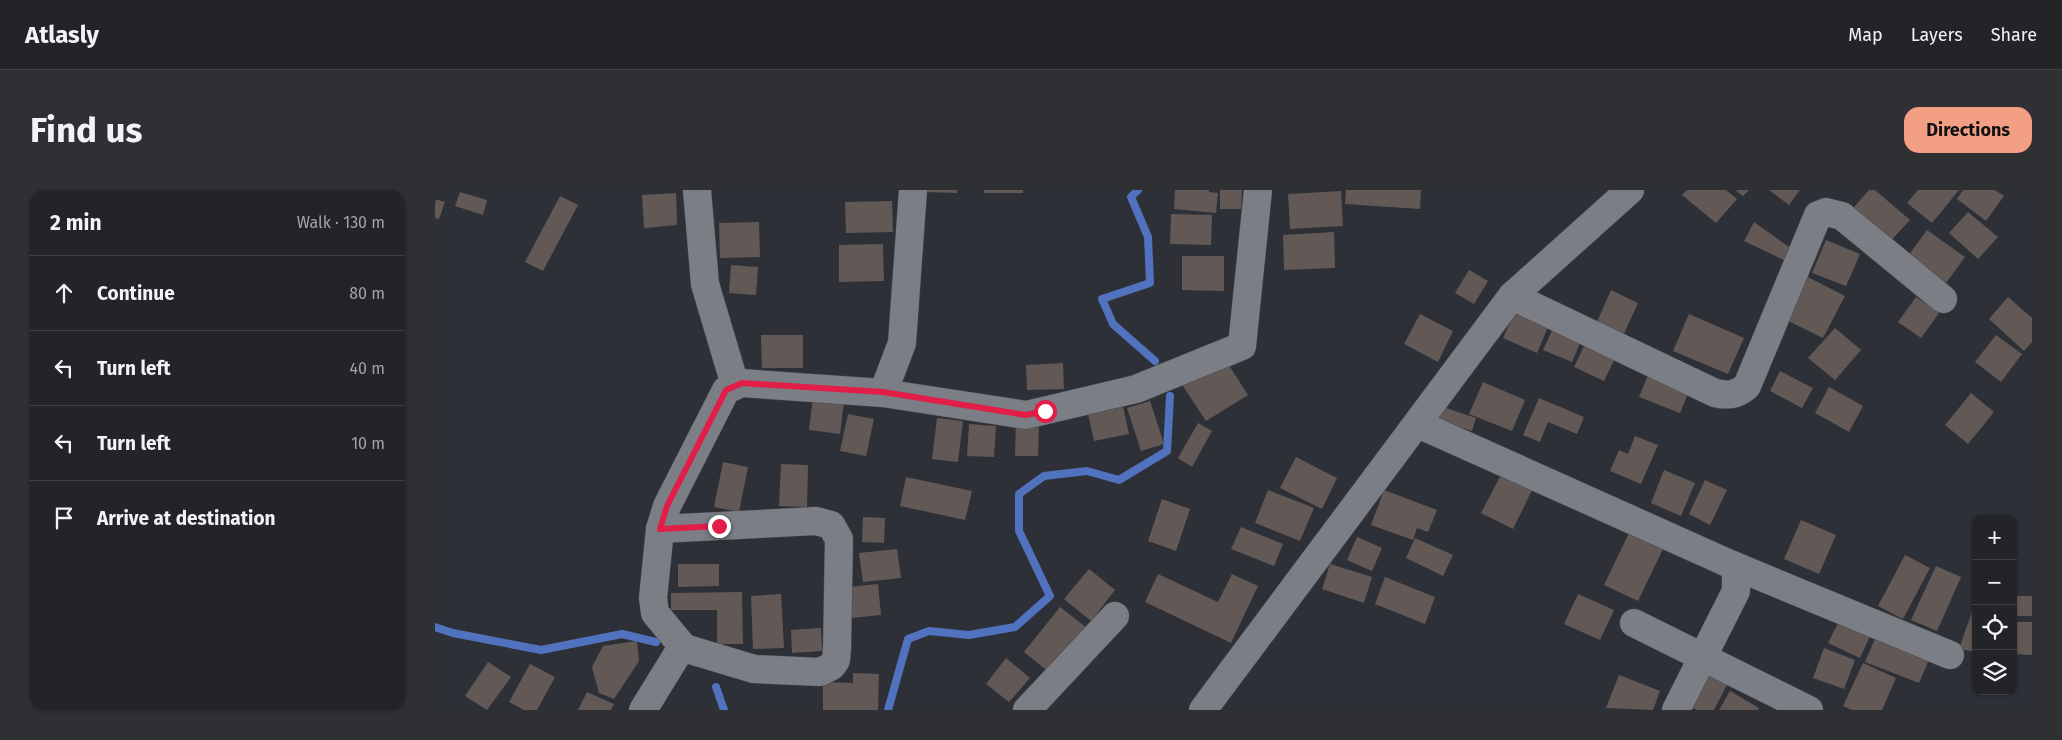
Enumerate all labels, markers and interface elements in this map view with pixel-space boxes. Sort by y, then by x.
text: Atlasly [25,21,99,49]
text: Map [1848,24,1883,46]
text: Layers [1911,24,1963,46]
text: Share [1991,24,2037,46]
button: Directions [1904,107,2032,153]
text: Find us [30,109,142,151]
text: 2 min [50,210,102,236]
text: Walk · 130 m [297,213,385,232]
icon: ahead [50,279,78,307]
text: Continue [97,282,175,305]
text: 80 m [349,284,385,303]
icon: left [50,354,78,382]
text: Turn left [97,357,171,380]
text: 40 m [350,359,385,378]
route start [1034,400,1057,423]
icon: left [50,429,78,457]
text: Turn left [97,432,171,455]
text: 10 m [351,434,385,453]
icon: arrive [50,504,78,532]
text: Arrive at destination [97,507,276,530]
route end [708,515,731,538]
map controls [1972,515,2017,695]
button: + [1972,515,2017,560]
button: − [1972,560,2017,605]
button: locate [1972,605,2017,650]
button: layers [1972,650,2017,695]

